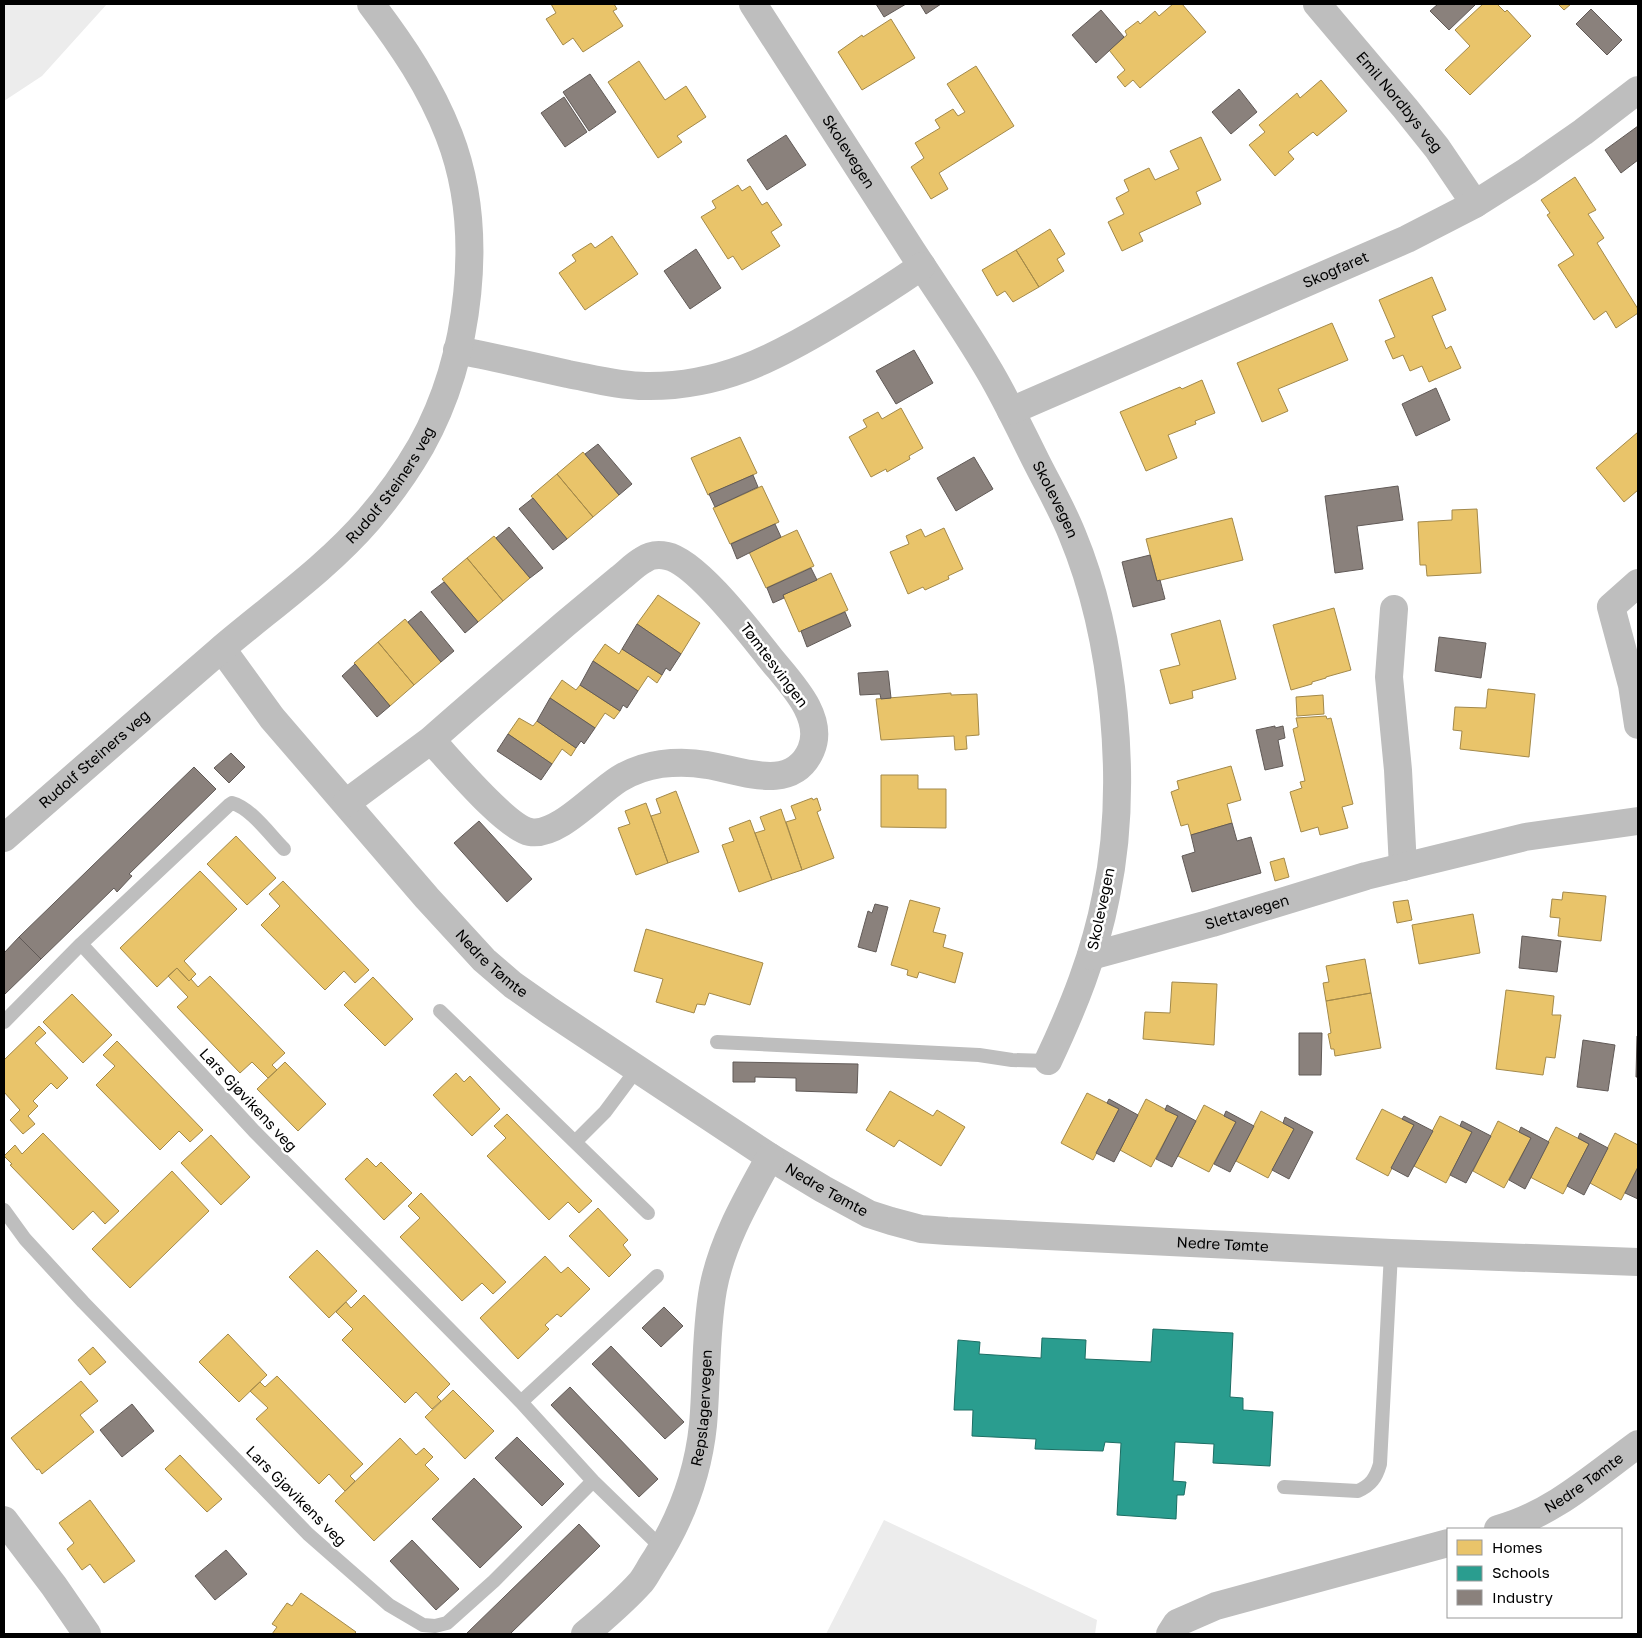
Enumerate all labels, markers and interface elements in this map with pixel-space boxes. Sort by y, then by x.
street label: Emil Nordbys veg [1353,47,1447,156]
street label: Skolevegen [819,111,879,191]
street label: Skogfaret [1300,247,1371,291]
street label: Rudolf Steiners veg [341,423,438,547]
street label: Skolevegen [1029,457,1083,540]
street label: Tømtesvingen [737,618,813,710]
street label: Rudolf Steiners veg [35,705,153,811]
street label: Skolevegen [1083,866,1118,952]
street label: Slettavegen [1203,890,1291,933]
street label: Nedre Tømte [452,925,532,1001]
street label: Lars Gjøvikens veg [196,1044,301,1155]
street label: Nedre Tømte [782,1158,872,1220]
street label: Nedre Tømte [1176,1232,1270,1255]
street label: Repslagervegen [686,1349,715,1468]
street label: Lars Gjøvikens veg [243,1441,351,1549]
street label: Nedre Tømte [1541,1448,1627,1516]
legend [1447,1528,1622,1618]
text: Homes [1492,1538,1542,1556]
text: Schools [1492,1563,1550,1581]
text: Industry [1492,1588,1553,1606]

